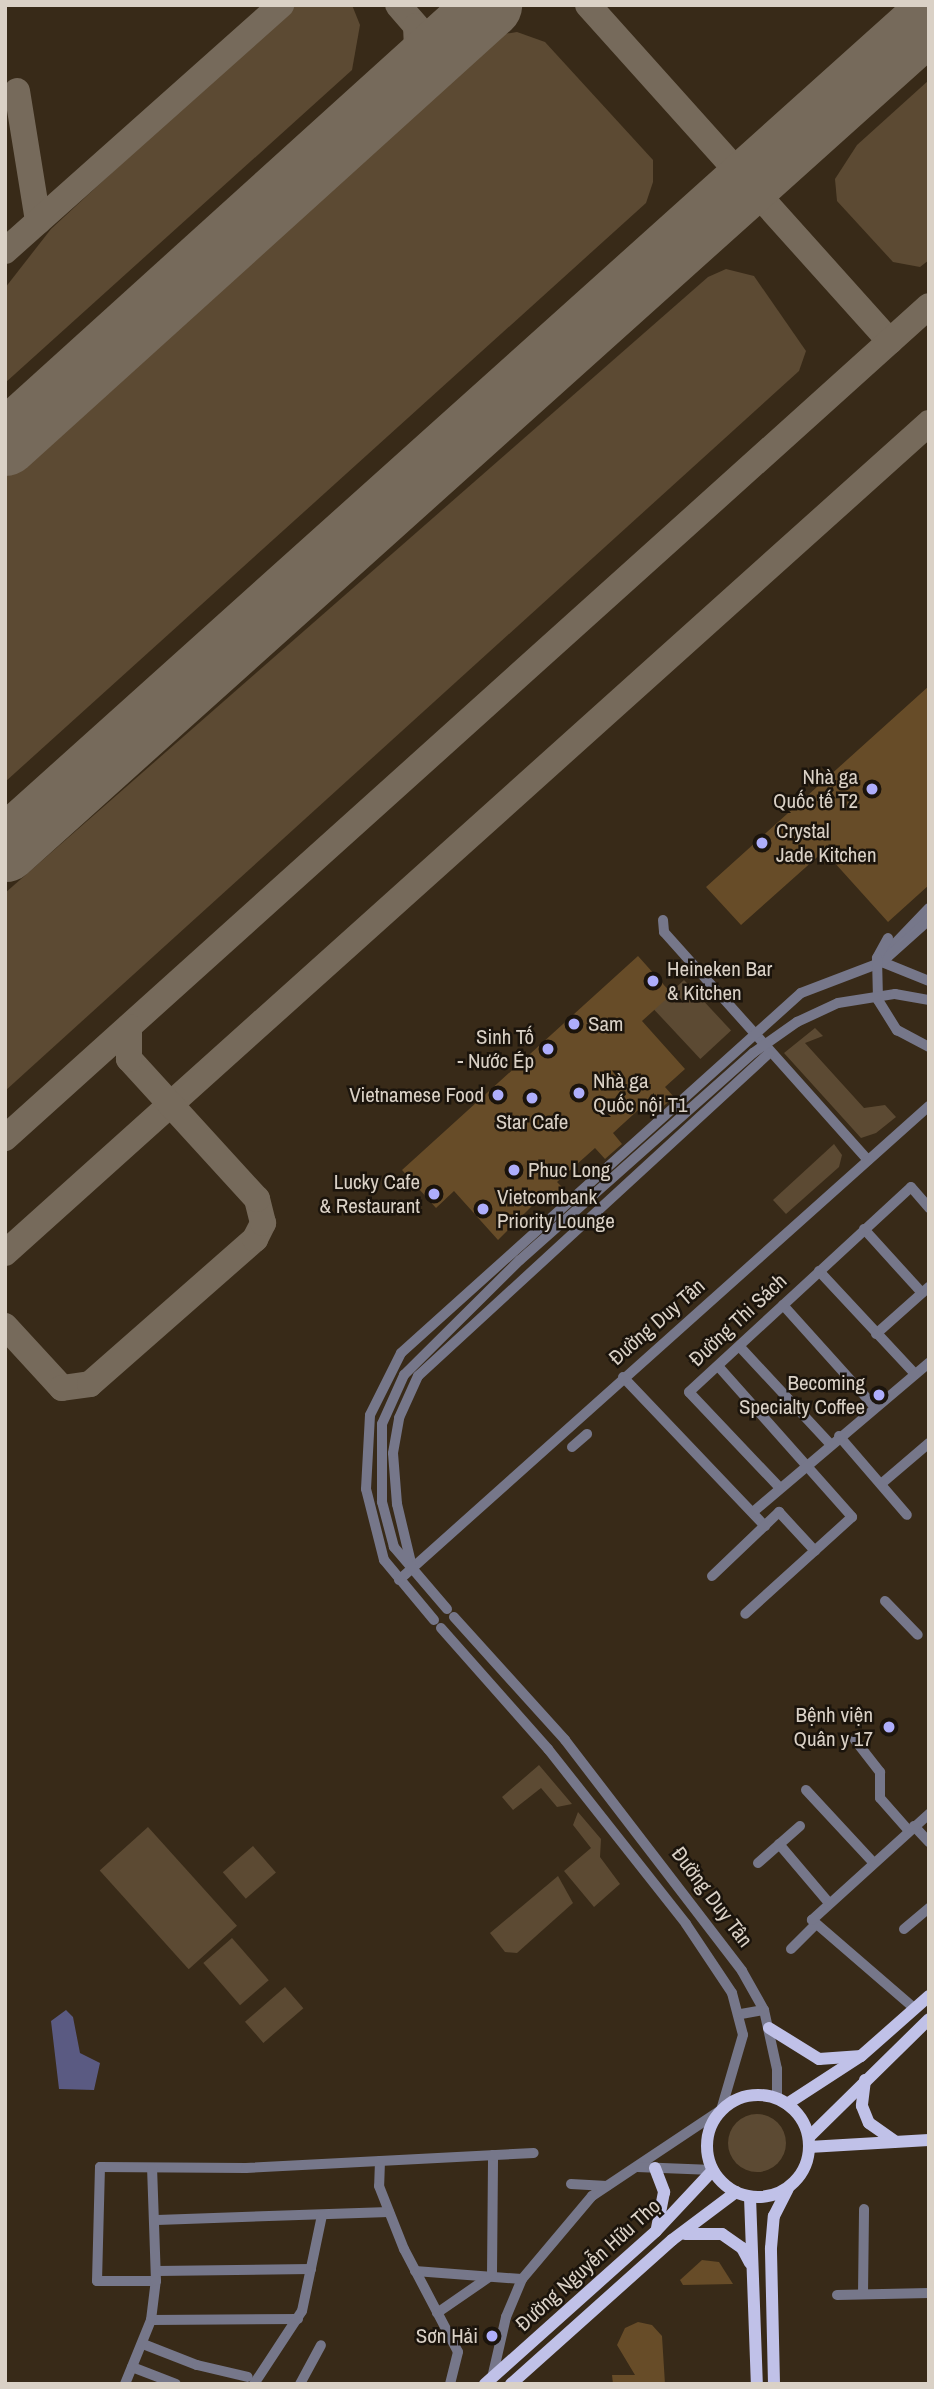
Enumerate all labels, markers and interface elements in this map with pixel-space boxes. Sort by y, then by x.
place label: Nhà ga Quốc tế T2 [773,764,858,814]
marker: Nhà ga Quốc tế T2 [864,781,880,797]
place label: Crystal Jade Kitchen [776,818,877,868]
marker: Crystal Jade Kitchen [754,835,770,851]
place label: Heineken Bar & Kitchen [667,956,772,1006]
marker: Heineken Bar & Kitchen [645,973,661,989]
place label: Sam [588,1011,623,1037]
marker: Sam [566,1016,582,1032]
place label: Sinh Tố - Nước Ép [457,1024,534,1074]
marker: Sinh Tố - Nước Ép [540,1041,556,1057]
place label: Nhà ga Quốc nội T1 [593,1068,688,1118]
place label: Vietnamese Food [349,1082,484,1108]
marker: Nhà ga Quốc nội T1 [571,1085,587,1101]
marker: Vietnamese Food [490,1087,506,1103]
marker: Star Cafe [524,1090,540,1106]
place label: Star Cafe [496,1109,568,1135]
place label: Phuc Long [528,1157,610,1183]
marker: Phuc Long [506,1162,522,1178]
place label: Lucky Cafe & Restaurant [319,1169,420,1219]
place label: Vietcombank Priority Lounge [497,1184,615,1234]
marker: Lucky Cafe & Restaurant [426,1186,442,1202]
marker: Vietcombank Priority Lounge [475,1201,491,1217]
street label: Đường Thi Sách [684,1268,792,1372]
street label: Đường Duy Tân [604,1273,710,1371]
place label: Becoming Specialty Coffee [739,1370,865,1420]
marker: Becoming Specialty Coffee [871,1387,887,1403]
place label: Bệnh viện Quân y 17 [794,1702,873,1752]
marker: Bệnh viện Quân y 17 [879,1717,899,1737]
street label: Đường Duy Tân [666,1842,758,1952]
street label: Đường Nguyễn Hữu Thọ [511,2194,665,2336]
place label: Sơn Hải [416,2323,478,2349]
marker: Sơn Hải [484,2328,500,2344]

